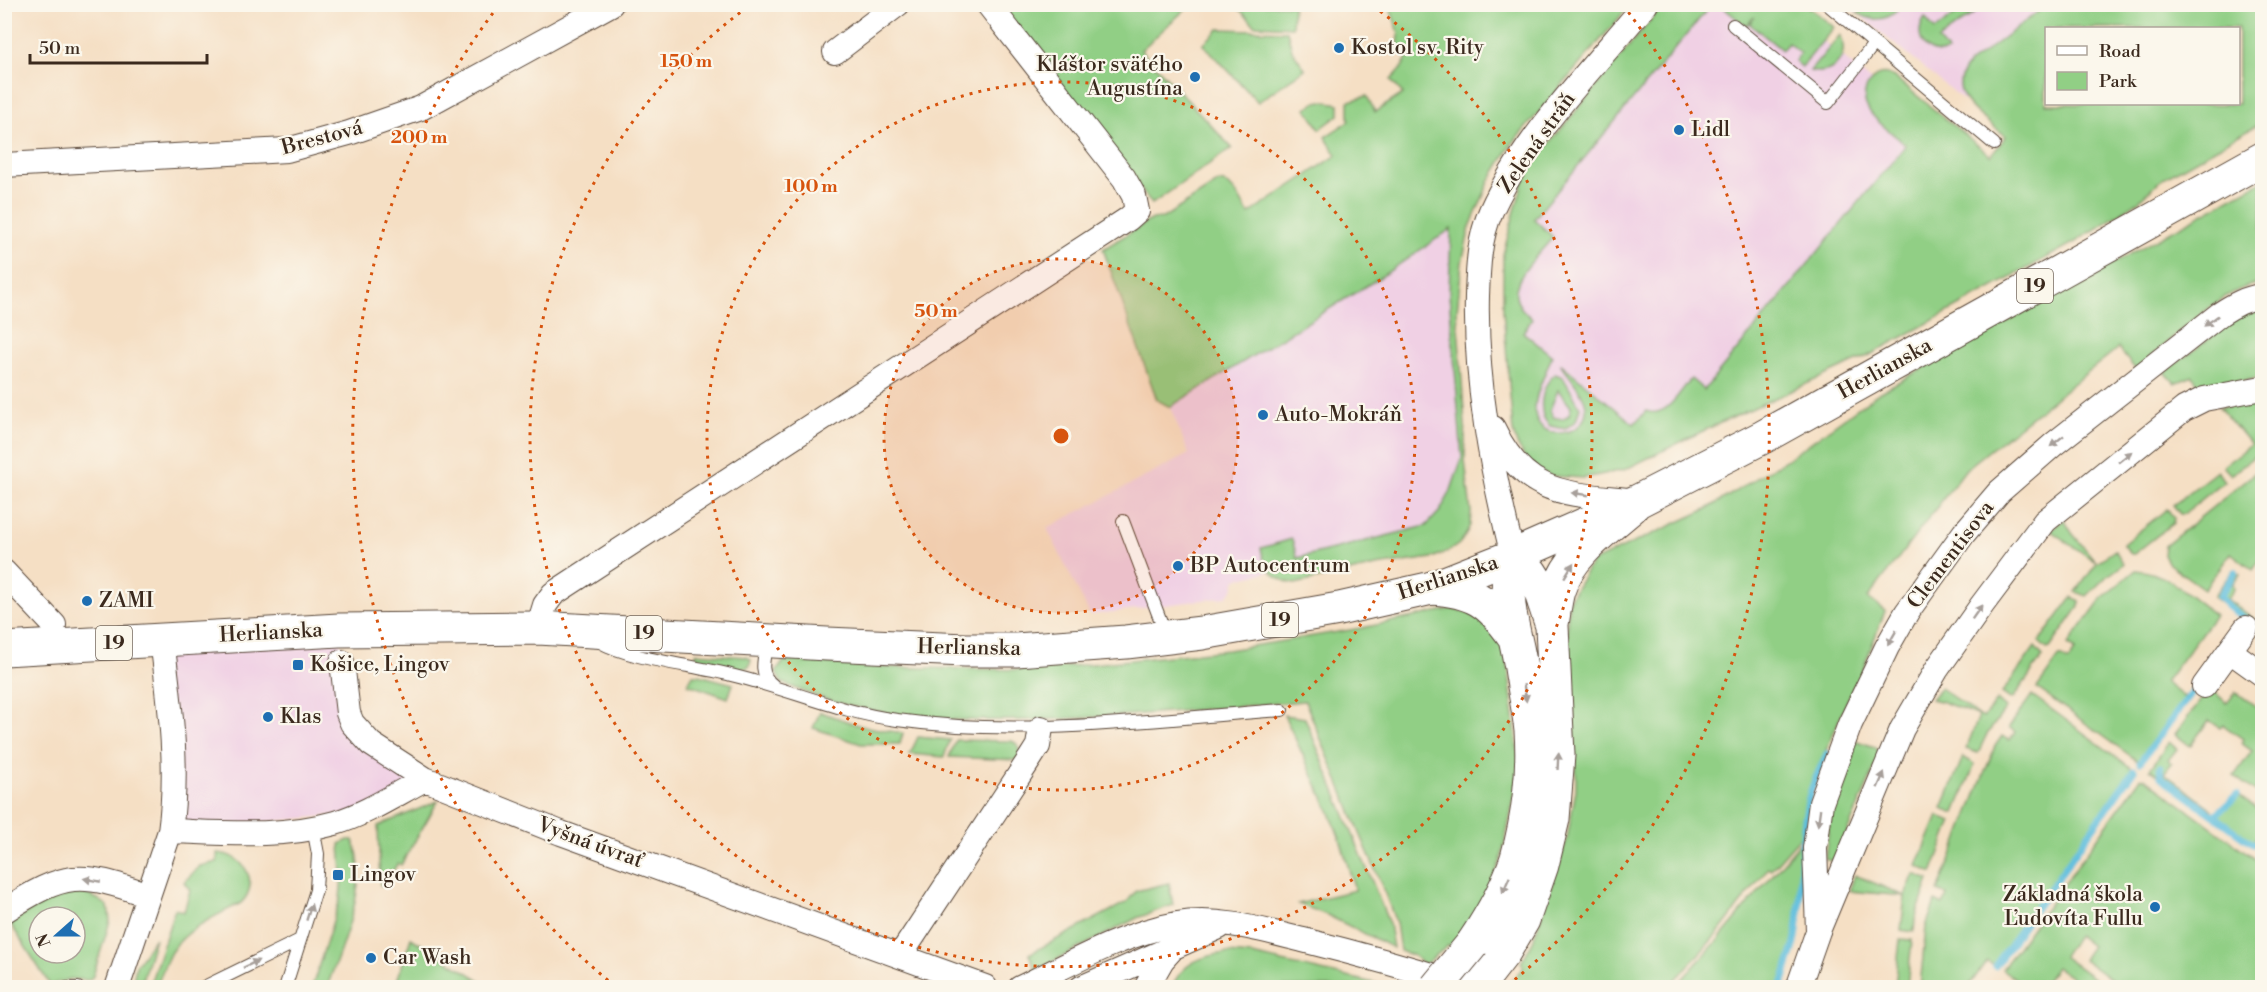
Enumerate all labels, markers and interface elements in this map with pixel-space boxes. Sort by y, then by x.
scale bar [30,27,207,65]
legend [2045,27,2240,105]
place label: Kostol sv. Rity [1351,35,1485,61]
text: 50 m [39,37,81,60]
text: Road [2099,40,2142,63]
marker: Kostol sv. Rity [1332,41,1346,55]
text: 150 m [660,50,713,73]
place label: Kláštor svätého Augustína [1036,52,1183,102]
marker: Kláštor svätého Augustína [1188,70,1202,84]
text: Park [2099,70,2138,93]
street label: Zelená stráň [1493,87,1582,199]
street label: Brestová [277,115,366,162]
place label: Lidl [1691,117,1730,143]
marker: Lidl [1672,123,1686,137]
text: 200 m [391,126,448,149]
text: 100 m [784,175,838,198]
road number: 19 [2017,269,2053,303]
text: 50 m [914,300,958,323]
one-way arrow [2203,315,2219,327]
street label: Herlianska [1833,332,1937,406]
place label: Auto-Mokráň [1274,402,1402,428]
marker: Auto-Mokráň [1256,408,1270,422]
centre of rings [1051,426,1071,446]
one-way arrow [2050,435,2065,447]
one-way arrow [2117,450,2133,463]
one-way arrow [1570,489,1589,498]
street label: Clementisova [1902,495,2000,614]
street label: Herlianska [1395,549,1502,606]
place label: BP Autocentrum [1189,553,1350,579]
marker: BP Autocentrum [1171,559,1185,573]
one-way arrow [1564,562,1575,578]
place label: ZAMI [99,588,154,614]
marker: ZAMI [80,594,94,608]
road number: 19 [1262,603,1298,637]
one-way arrow [1971,604,1983,620]
road number: 19 [626,616,662,650]
street label: Herlianska [218,617,324,649]
road number: 19 [96,626,132,660]
one-way arrow [1887,630,1898,646]
street label: Herlianska [917,634,1022,662]
place label: Košice, Lingov [310,652,450,678]
marker: Košice, Lingov [291,658,305,672]
one-way arrow [1520,684,1529,703]
place label: Klas [280,704,321,730]
marker: Klas [261,710,275,724]
one-way arrow [1553,752,1562,771]
one-way arrow [1876,771,1886,789]
one-way arrow [1814,808,1823,827]
street label: Vyšná úvrať [533,812,648,875]
place label: Lingov [350,862,417,888]
marker: Lingov [331,868,345,882]
one-way arrow [82,875,101,884]
one-way arrow [1501,876,1511,894]
place label: Základná škola Ľudovíta Fullu [2003,882,2143,932]
marker: Základná škola Ľudovíta Fullu [2148,900,2162,914]
one-way arrow [305,903,314,921]
north arrow [27,905,87,965]
text: N [32,930,56,950]
place label: Car Wash [383,945,472,971]
marker: Car Wash [364,951,378,965]
one-way arrow [243,959,260,968]

